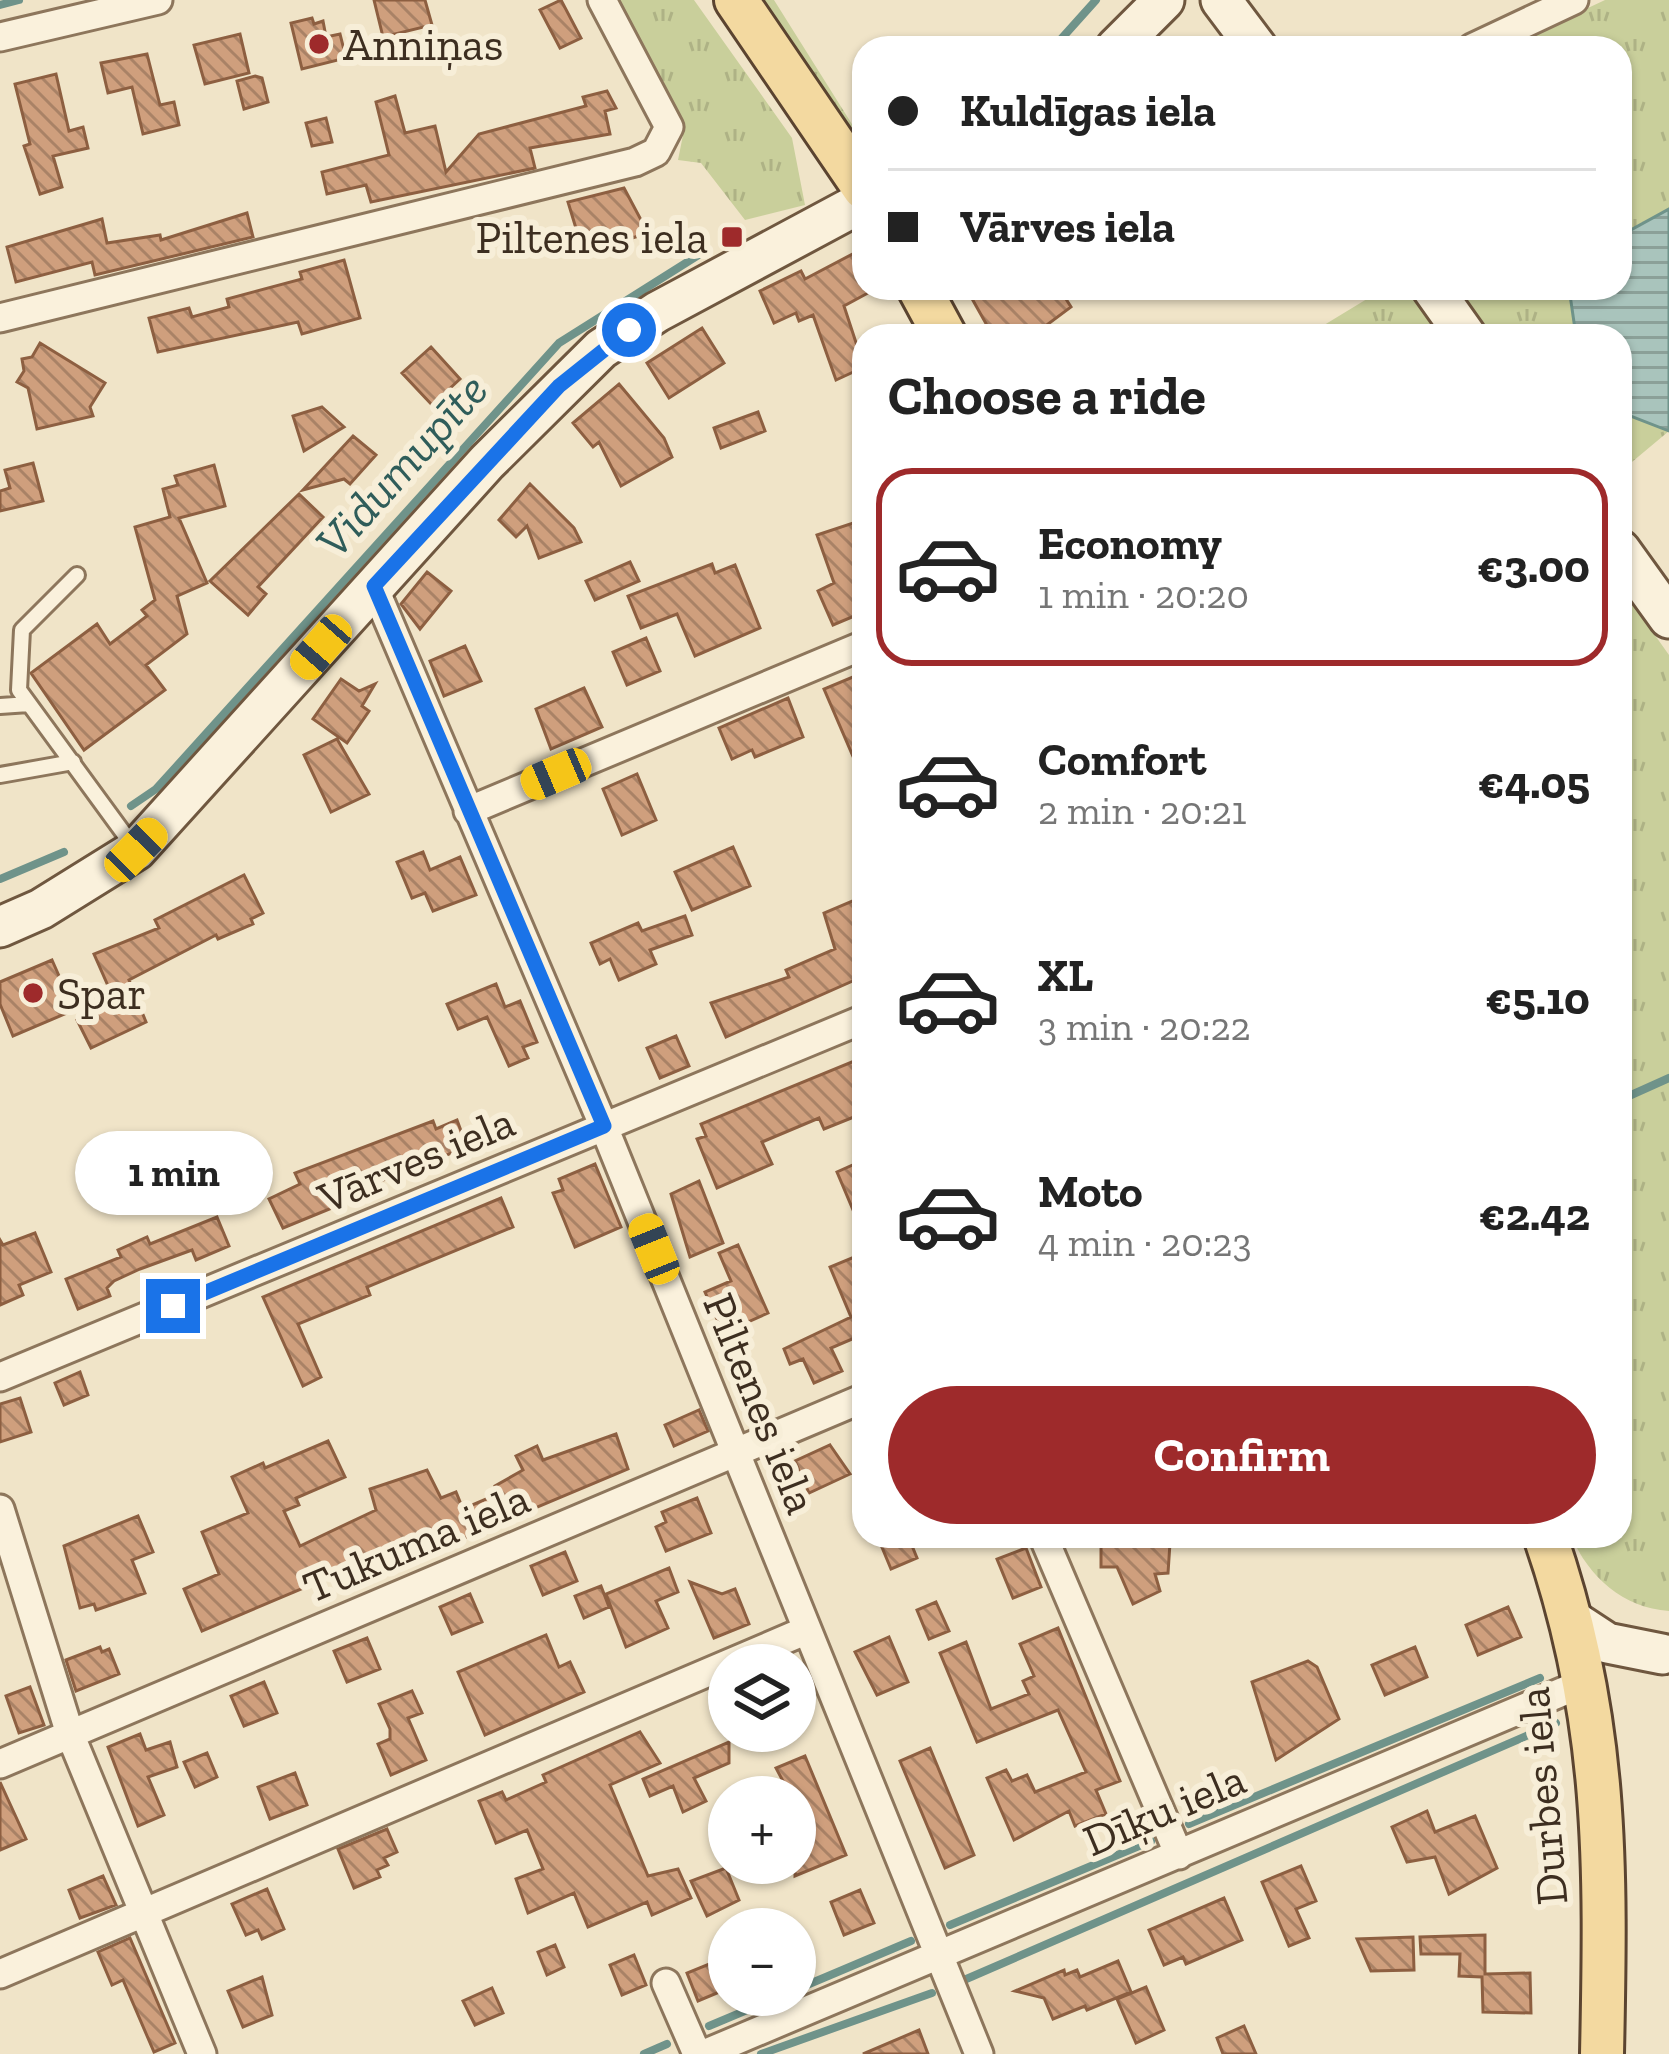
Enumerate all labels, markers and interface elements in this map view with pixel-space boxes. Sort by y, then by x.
place label: Anniņas [343,18,504,72]
marker: Anniņas [306,31,332,57]
text: Kuldīgas iela [960,84,1216,138]
text: Vārves iela [960,200,1175,254]
place label: Piltenes iela [475,211,708,265]
marker: Piltenes iela [719,224,745,250]
route start [602,303,656,357]
water label: Vidumupīte [304,361,499,569]
text: Choose a ride [888,363,1206,428]
icon: car [894,513,1002,621]
text: Economy [1038,517,1222,571]
text: €3.00 [1477,540,1590,594]
text: 1 min · 20:20 [1038,571,1249,618]
car [284,608,358,686]
icon: car [894,729,1002,837]
text: Comfort [1038,733,1206,787]
car [516,743,596,805]
text: €4.05 [1478,756,1590,810]
text: 2 min · 20:21 [1038,787,1247,834]
car [98,812,174,888]
icon: car [894,945,1002,1053]
text: XL [1038,949,1093,1003]
place label: Spar [57,967,146,1021]
text: €5.10 [1486,972,1590,1026]
marker: Spar [20,980,46,1006]
text: 3 min · 20:22 [1038,1003,1251,1050]
street label: Vārves iela [309,1095,523,1226]
callout: 1 min [74,1132,272,1216]
text: 1 min [128,1149,220,1196]
icon: car [894,1161,1002,1269]
text: Moto [1038,1165,1143,1219]
text: €2.42 [1479,1188,1590,1242]
car [624,1209,684,1289]
text: 4 min · 20:23 [1038,1219,1252,1266]
route end [146,1279,200,1333]
street label: Piltenes iela [691,1285,829,1521]
button: Confirm [888,1386,1596,1524]
street label: Tukuma iela [295,1471,537,1615]
map controls [708,1644,816,2016]
button: layers [708,1644,816,1752]
street label: Durbes iela [1507,1685,1579,1907]
street label: Dīķu iela [1075,1752,1253,1868]
button: + [708,1776,816,1884]
button: − [708,1908,816,2016]

